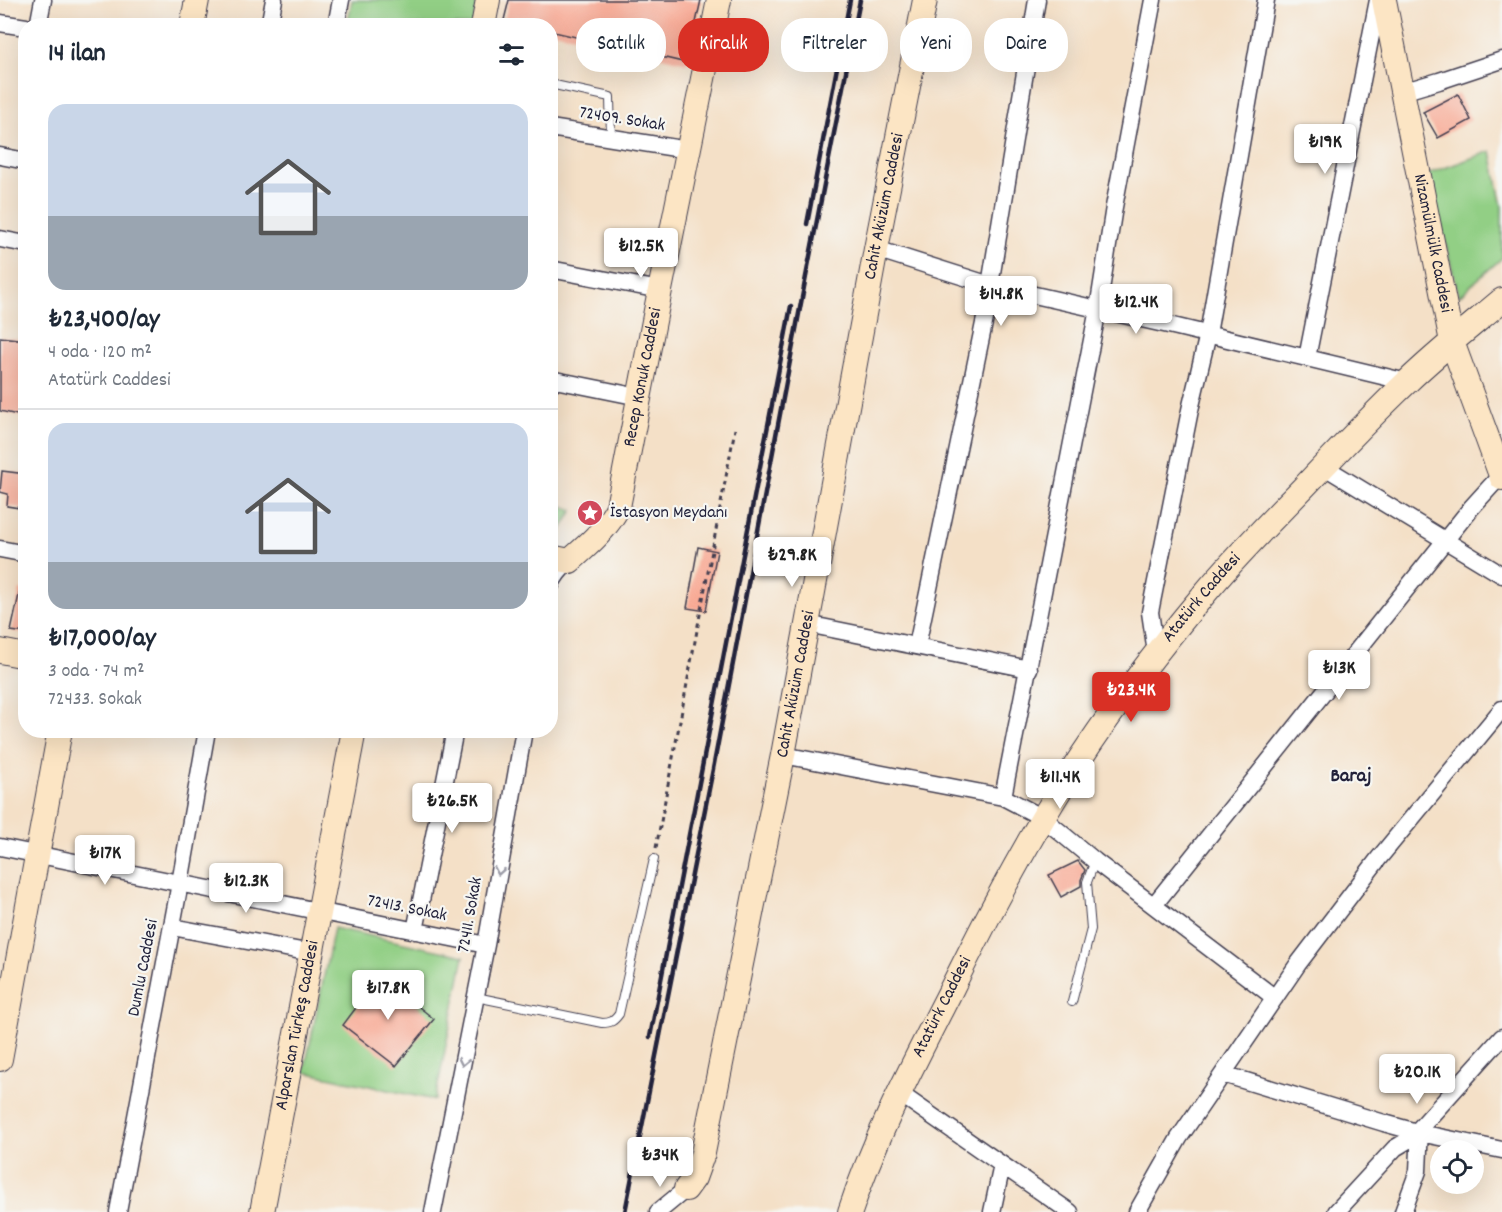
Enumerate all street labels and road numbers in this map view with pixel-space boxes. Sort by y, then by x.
street label: 72409. Sokak [577,101,667,139]
street label: Cahit Aküzüm Caddesi [858,131,911,282]
street label: Nizamülmülk Caddesi [1406,172,1458,315]
street label: Recep Konuk Caddesi [617,306,669,449]
street label: Atatürk Caddesi [1157,547,1247,648]
street label: Cahit Aküzüm Caddesi [770,609,822,760]
street label: 72411. Sokak [452,875,490,955]
street label: 72413. Sokak [365,889,449,929]
street label: Dumlu Caddesi [122,917,166,1019]
street label: Alparslan Türkeş Caddesi [269,938,326,1112]
street label: Atatürk Caddesi [906,952,978,1062]

